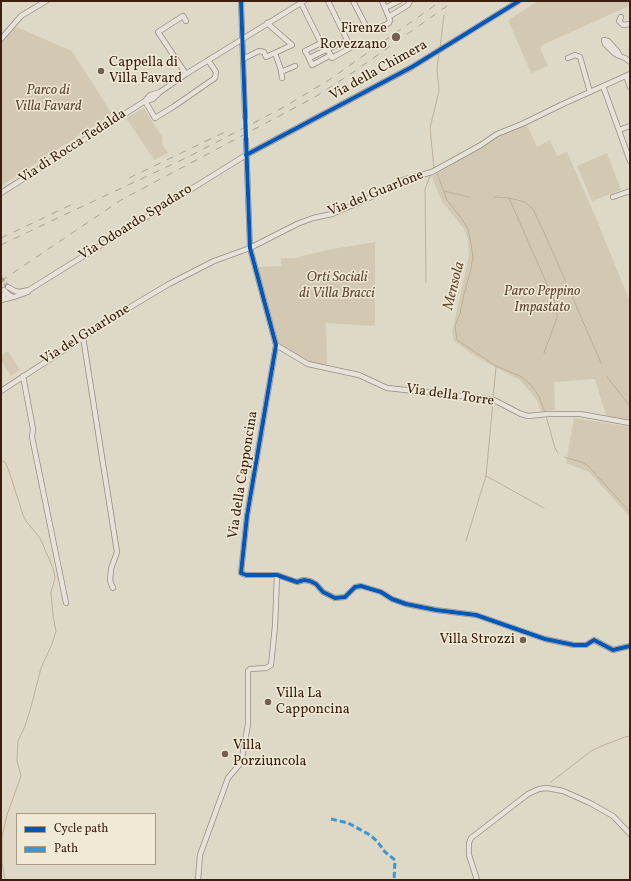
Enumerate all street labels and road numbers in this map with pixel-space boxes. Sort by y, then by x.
street label: Via della Chimera [327,37,431,105]
street label: Via di Rocca Tedalda [16,106,130,188]
street label: Via del Guarlone [326,167,426,221]
street label: Via Odoardo Spadaro [76,181,196,265]
street label: Via del Guarlone [38,301,134,369]
street label: Via della Torre [405,382,495,410]
street label: Via della Capponcina [226,410,262,540]

